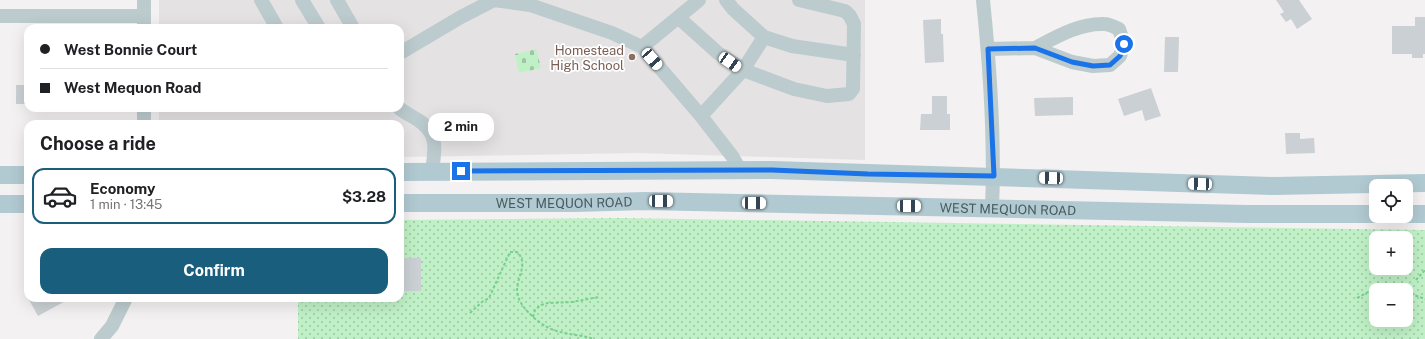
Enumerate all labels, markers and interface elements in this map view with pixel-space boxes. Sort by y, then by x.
route start [1115,35,1133,53]
text: West Bonnie Court [64,41,197,58]
place label: Homestead High School [550,43,624,73]
car [640,46,664,72]
car [717,50,743,74]
marker: Homestead High School [627,52,637,62]
text: West Mequon Road [64,79,201,96]
callout: 2 min [428,113,494,141]
text: 2 min [444,119,478,134]
text: Choose a ride [40,133,156,154]
route end [452,162,470,180]
car [1039,172,1063,184]
icon: car [42,178,78,214]
car [1188,178,1212,190]
map controls [1369,179,1413,327]
button: locate [1369,179,1413,223]
text: Economy [90,180,155,197]
text: $3.28 [342,188,386,205]
street label: WEST MEQUON ROAD [496,194,633,211]
car [649,195,673,207]
text: 1 min · 13:45 [90,197,162,212]
car [742,197,766,209]
car [897,200,921,212]
street label: WEST MEQUON ROAD [939,200,1076,218]
button: + [1369,231,1413,275]
button: Confirm [40,248,388,294]
button: − [1369,283,1413,327]

